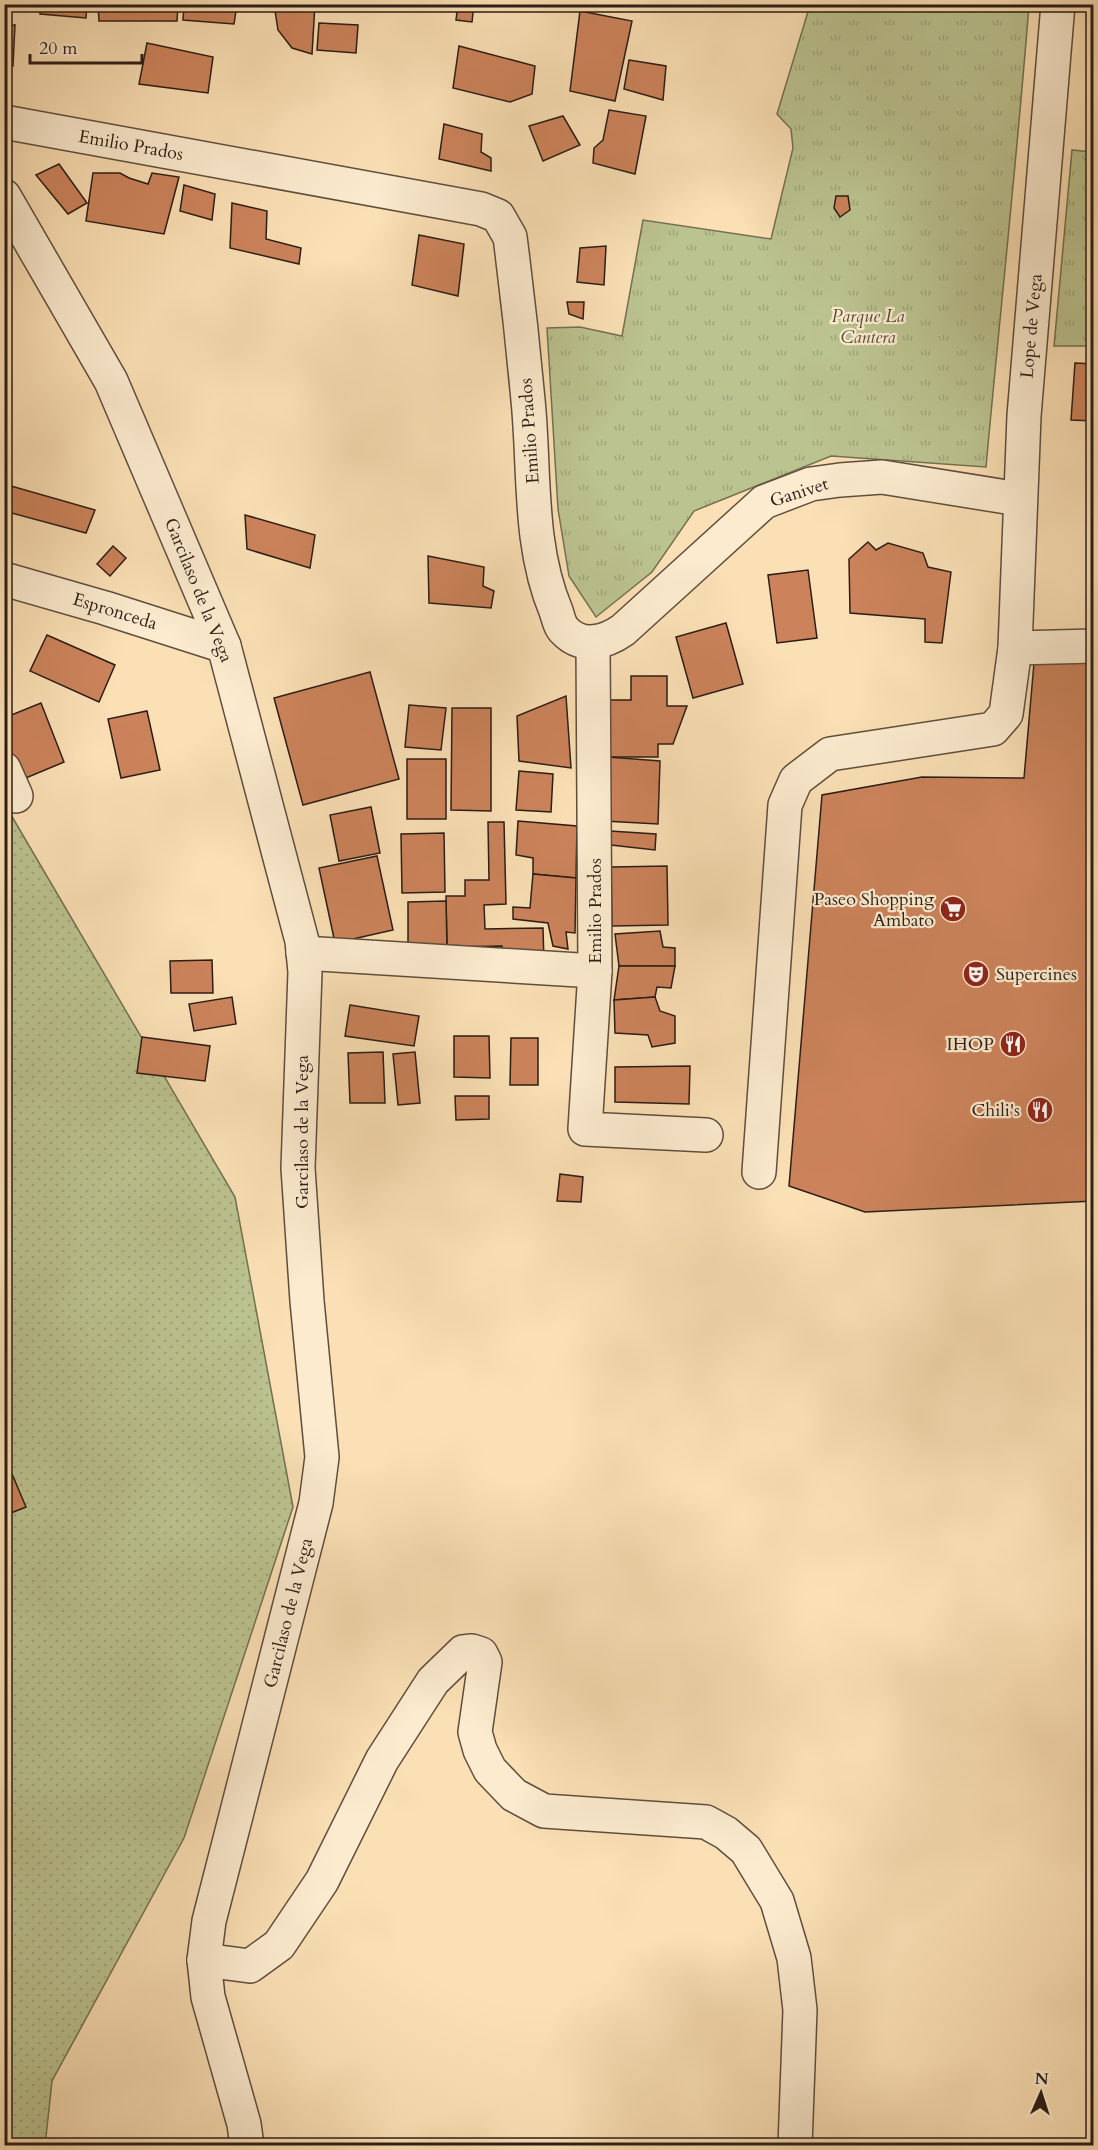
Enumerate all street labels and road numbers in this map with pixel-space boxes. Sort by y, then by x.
street label: Emilio Prados [77,124,185,167]
street label: Lope de Vega [1014,272,1049,379]
street label: Emilio Prados [513,377,546,485]
street label: Ganivet [767,471,832,514]
street label: Garcilaso de la Vega [158,514,239,666]
street label: Espronceda [70,587,160,636]
street label: Emilio Prados [583,858,608,964]
street label: Garcilaso de la Vega [290,1055,315,1209]
street label: Garcilaso de la Vega [258,1535,319,1691]

